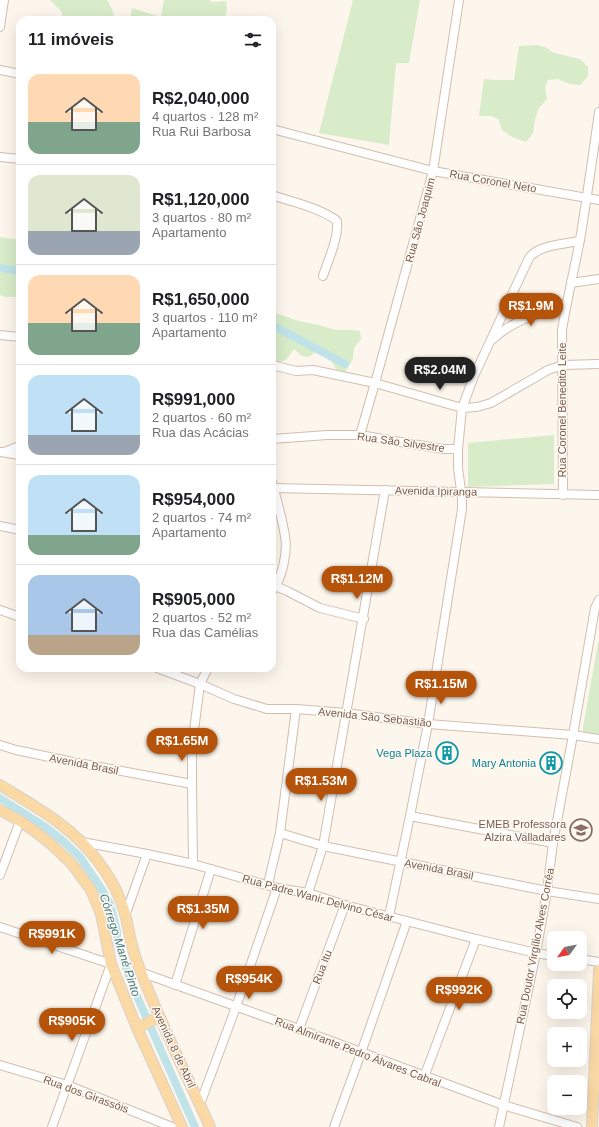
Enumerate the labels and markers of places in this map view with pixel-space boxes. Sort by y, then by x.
pin: R$1.9M [498,293,564,327]
pin: R$2.04M [403,357,477,391]
pin: R$1.12M [320,566,394,600]
pin: R$1.15M [404,671,478,705]
pin: R$1.65M [145,728,219,762]
building icon: Vega Plaza [434,740,460,766]
place label: Vega Plaza [376,747,433,759]
building icon: Mary Antonia [538,750,564,776]
place label: Mary Antonia [472,757,537,769]
pin: R$1.53M [284,768,358,802]
school or university icon: EMEB Professora Alzira Valladares [568,817,594,843]
place label: EMEB Professora Alzira Valladares [479,818,567,843]
pin: R$1.35M [166,896,240,930]
pin: R$991K [19,921,85,955]
pin: R$954K [216,966,282,1000]
pin: R$992K [426,977,492,1011]
pin: R$905K [39,1008,105,1042]

